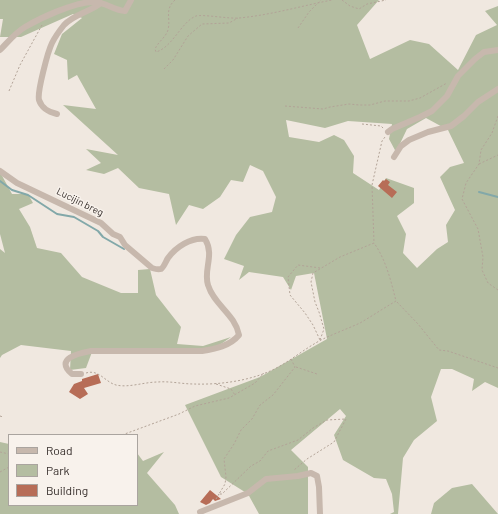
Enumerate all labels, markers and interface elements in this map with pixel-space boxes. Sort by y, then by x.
street label: Lucijin breg [55,185,105,219]
legend [8,434,138,506]
text: Road [46,443,73,457]
text: Park [46,463,70,477]
text: Building [46,483,88,497]

